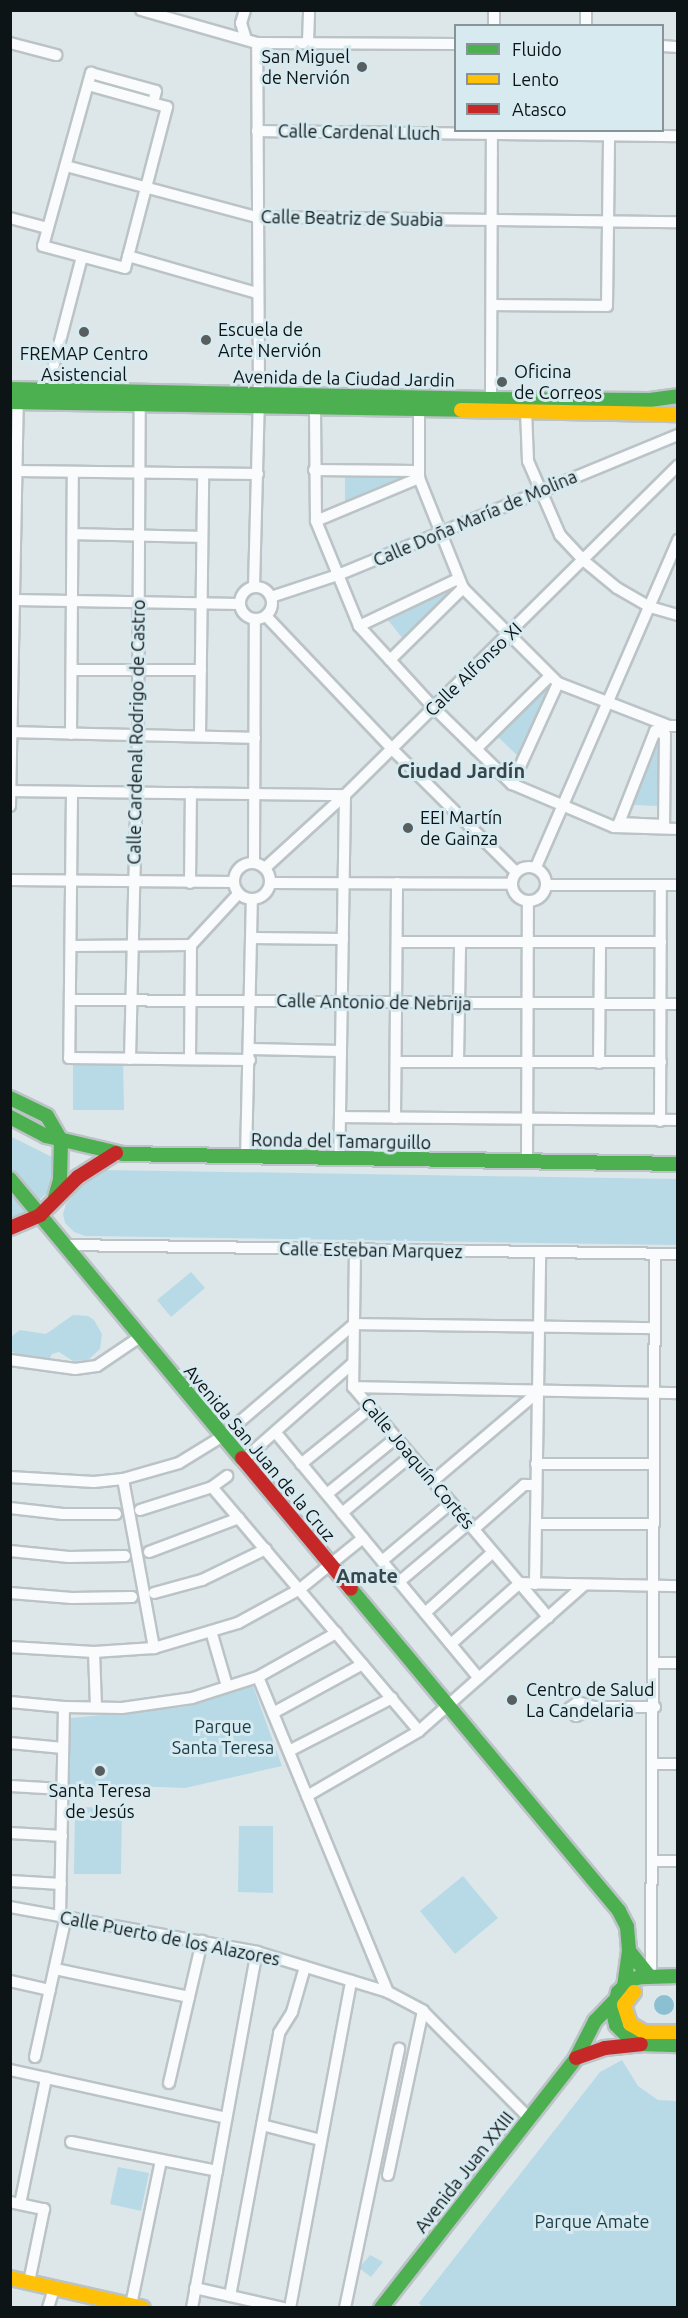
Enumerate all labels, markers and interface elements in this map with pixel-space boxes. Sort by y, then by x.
legend [454,24,664,132]
text: Fluido [512,39,562,59]
place label: San Miguel de Nervión [261,46,350,88]
marker: San Miguel de Nervión [355,60,369,74]
text: Lento [512,69,559,89]
text: Atasco [512,99,567,119]
street label: Calle Cardenal Lluch [278,120,440,144]
street label: Calle Beatriz de Suabia [260,206,444,230]
place label: Escuela de Arte Nervión [218,319,322,362]
marker: FREMAP Centro Asistencial [75,323,93,341]
marker: Escuela de Arte Nervión [199,333,213,347]
place label: FREMAP Centro Asistencial [20,343,148,386]
place label: Oficina de Correos [514,361,602,404]
street label: Avenida de la Ciudad Jardin [233,365,455,391]
marker: Oficina de Correos [495,375,509,389]
street label: Calle Doña María de Molina [370,465,580,571]
street label: Calle Cardenal Rodrigo de Castro [123,599,149,865]
street label: Calle Alfonso XI [420,617,526,721]
district label: Ciudad Jardín [397,758,525,782]
place label: EEI Martín de Gainza [420,807,502,850]
marker: EEI Martín de Gainza [401,821,415,835]
street label: Calle Antonio de Nebrija [276,989,472,1015]
street label: Ronda del Tamarguillo [251,1129,431,1153]
street label: Calle Esteban Marquez [279,1238,463,1262]
street label: Avenida San Juan de la Cruz [180,1360,340,1546]
street label: Calle Joaquín Cortés [357,1393,479,1533]
district label: Amate [336,1563,398,1587]
place label: Centro de Salud La Candelaria [526,1679,655,1722]
marker: Centro de Salud La Candelaria [503,1691,521,1709]
park label: Parque Santa Teresa [172,1716,274,1758]
marker: Santa Teresa de Jesús [93,1764,107,1778]
place label: Santa Teresa de Jesús [49,1780,151,1822]
street label: Calle Puerto de los Alazores [58,1906,282,1970]
street label: Avenida Juan XXIII [410,2107,518,2237]
park label: Parque Amate [535,2210,649,2232]

